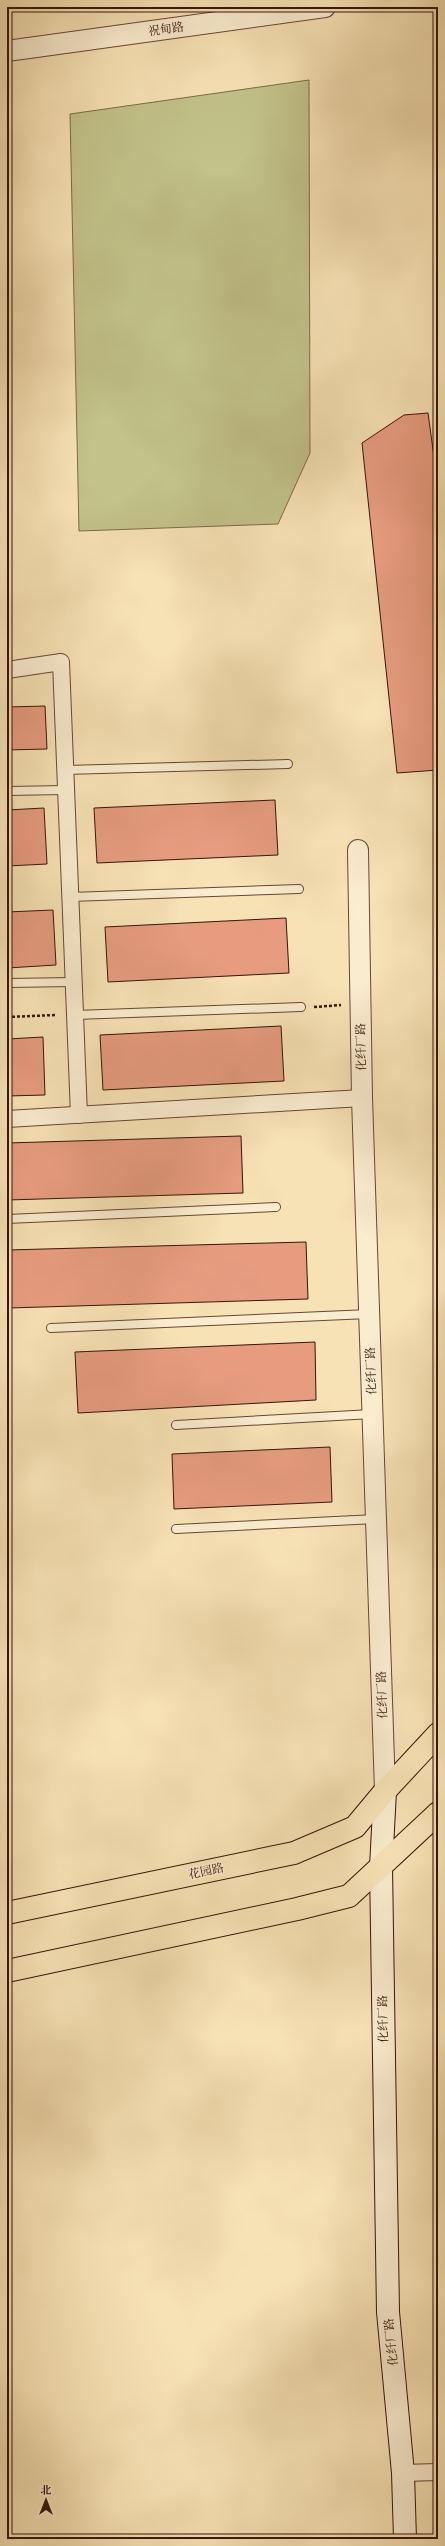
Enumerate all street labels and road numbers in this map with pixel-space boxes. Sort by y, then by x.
street label: 祝甸路 [147,20,185,38]
street label: 化纤厂路 [354,1023,368,1071]
street label: 化纤厂路 [363,1347,379,1395]
street label: 化纤厂路 [374,1671,390,1719]
street label: 花园路 [187,1860,225,1882]
street label: 化纤厂路 [376,1995,390,2043]
street label: 化纤厂路 [382,2317,400,2367]

